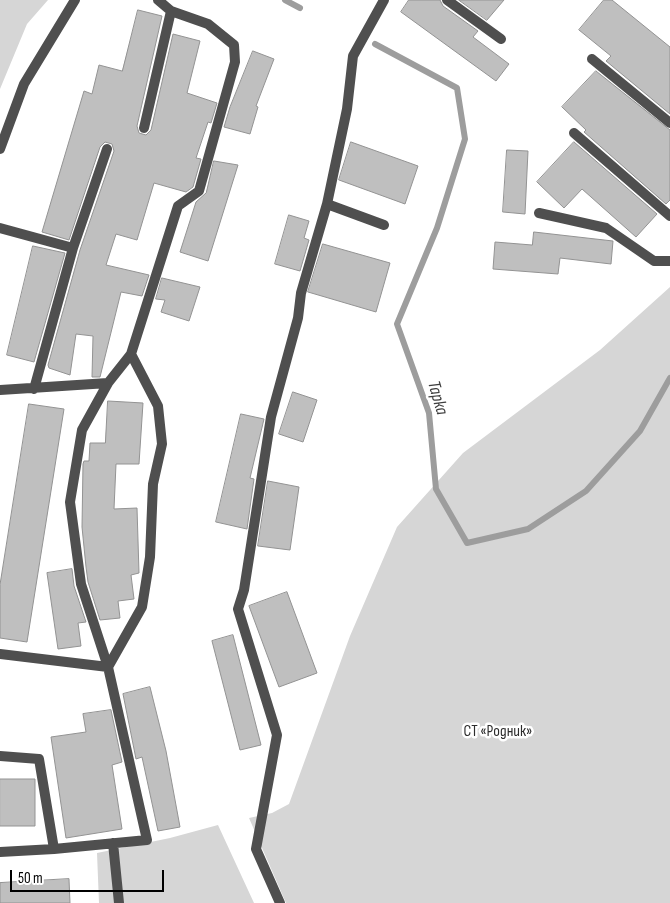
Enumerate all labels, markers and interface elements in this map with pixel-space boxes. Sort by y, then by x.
water label: Тарка [422,379,452,417]
park label: СТ «Родник» [464,722,532,742]
scale bar [12,860,166,892]
text: 50 m [18,869,43,888]

